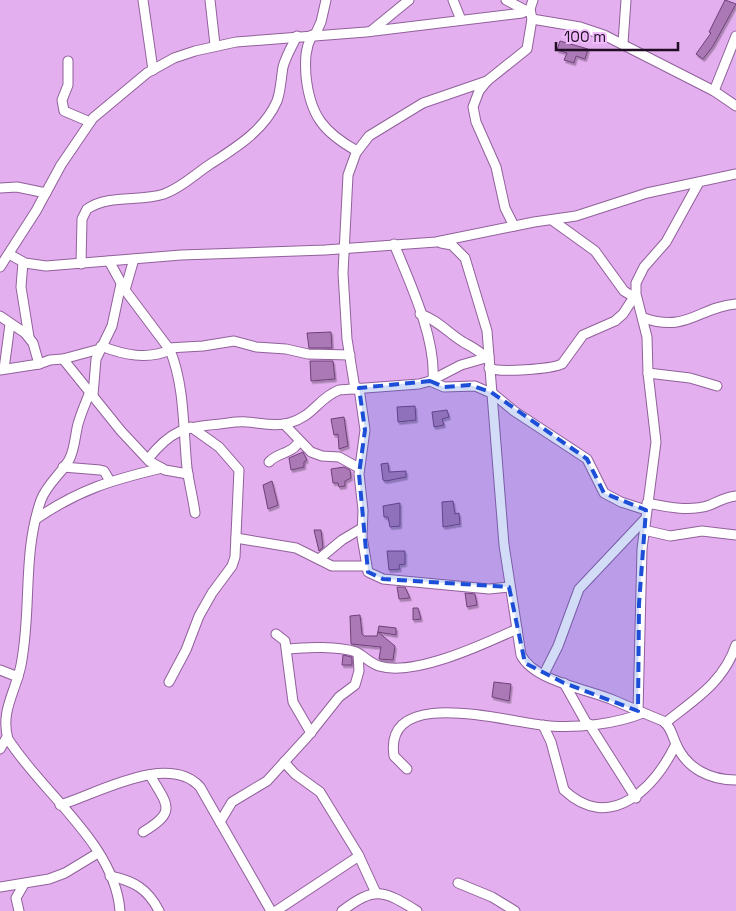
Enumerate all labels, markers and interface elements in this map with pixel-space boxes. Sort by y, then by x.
scale bar [556,20,678,52]
text: 100 m [564,27,606,46]

